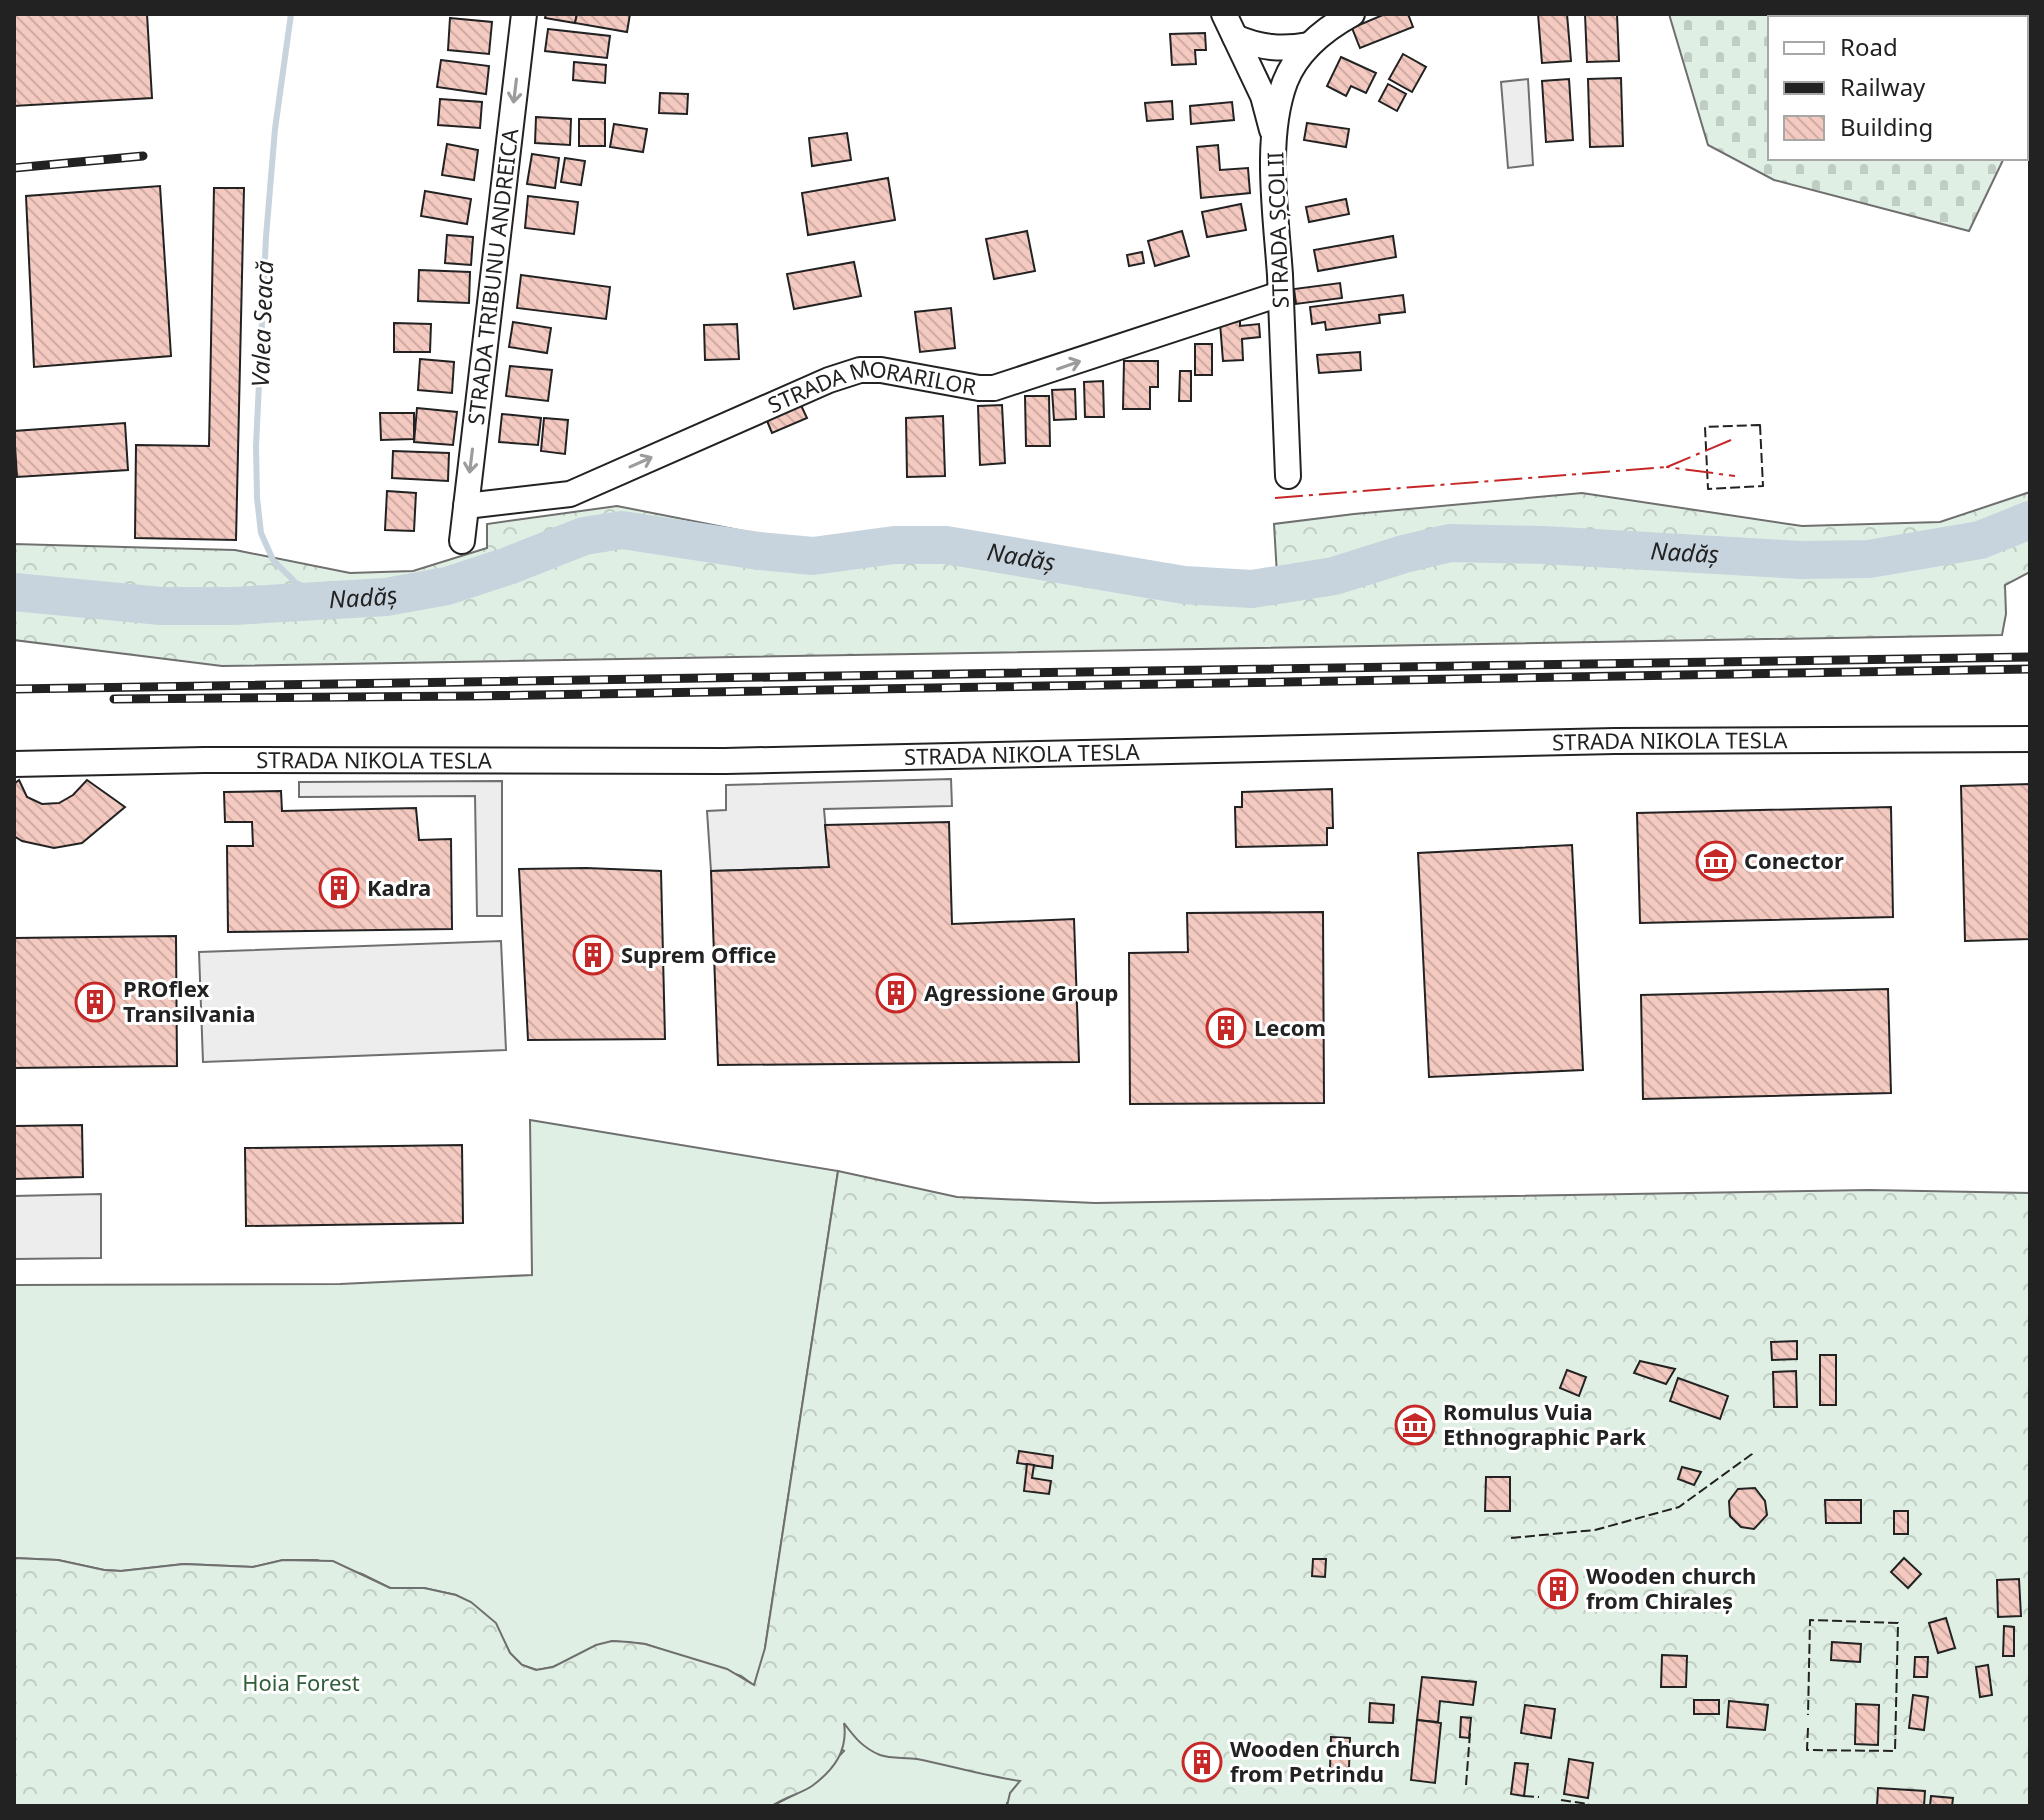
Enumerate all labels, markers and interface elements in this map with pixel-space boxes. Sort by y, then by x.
legend [1768,16,2028,160]
text: Road [1840,30,1898,63]
text: Railway [1840,70,1926,103]
one-way arrow [507,78,522,104]
text: Building [1840,110,1933,143]
street label: STRADA TRIBUNU ANDREICA [460,126,525,426]
street label: STRADA ȘCOLII [1259,151,1295,309]
water label: Valea Seacă [243,260,280,388]
street label: STRADA MORARILOR [763,352,979,419]
one-way arrow [1056,356,1081,371]
one-way arrow [464,447,479,474]
one-way arrow [628,454,653,469]
water label: Nadăș [1650,533,1720,570]
water label: Nadăș [985,534,1058,578]
water label: Nadăș [328,577,400,615]
street label: STRADA NIKOLA TESLA [1552,724,1789,756]
street label: STRADA NIKOLA TESLA [904,736,1141,771]
street label: STRADA NIKOLA TESLA [256,744,493,775]
museum icon: Conector [1695,840,1737,882]
place label: Conector [1744,845,1844,875]
building icon: Kadra [318,867,360,909]
place label: Kadra [367,872,431,902]
building icon: Suprem Office [572,934,614,976]
place label: Suprem Office [621,939,776,969]
building icon: Agressione Group [875,972,917,1014]
place label: PROflex Transilvania [123,973,255,1028]
place label: Agressione Group [924,977,1119,1007]
building icon: PROflex Transilvania [74,981,116,1023]
building icon: Lecom [1205,1007,1247,1049]
place label: Lecom [1254,1012,1326,1042]
place label: Romulus Vuia Ethnographic Park [1443,1396,1646,1451]
museum icon: Romulus Vuia Ethnographic Park [1394,1404,1436,1446]
place label: Wooden church from Chiraleș [1586,1560,1756,1615]
building icon: Wooden church from Chiraleș [1537,1568,1579,1610]
park label: Hoia Forest [242,1667,360,1697]
place label: Wooden church from Petrindu [1230,1733,1400,1788]
building icon: Wooden church from Petrindu [1181,1741,1223,1783]

